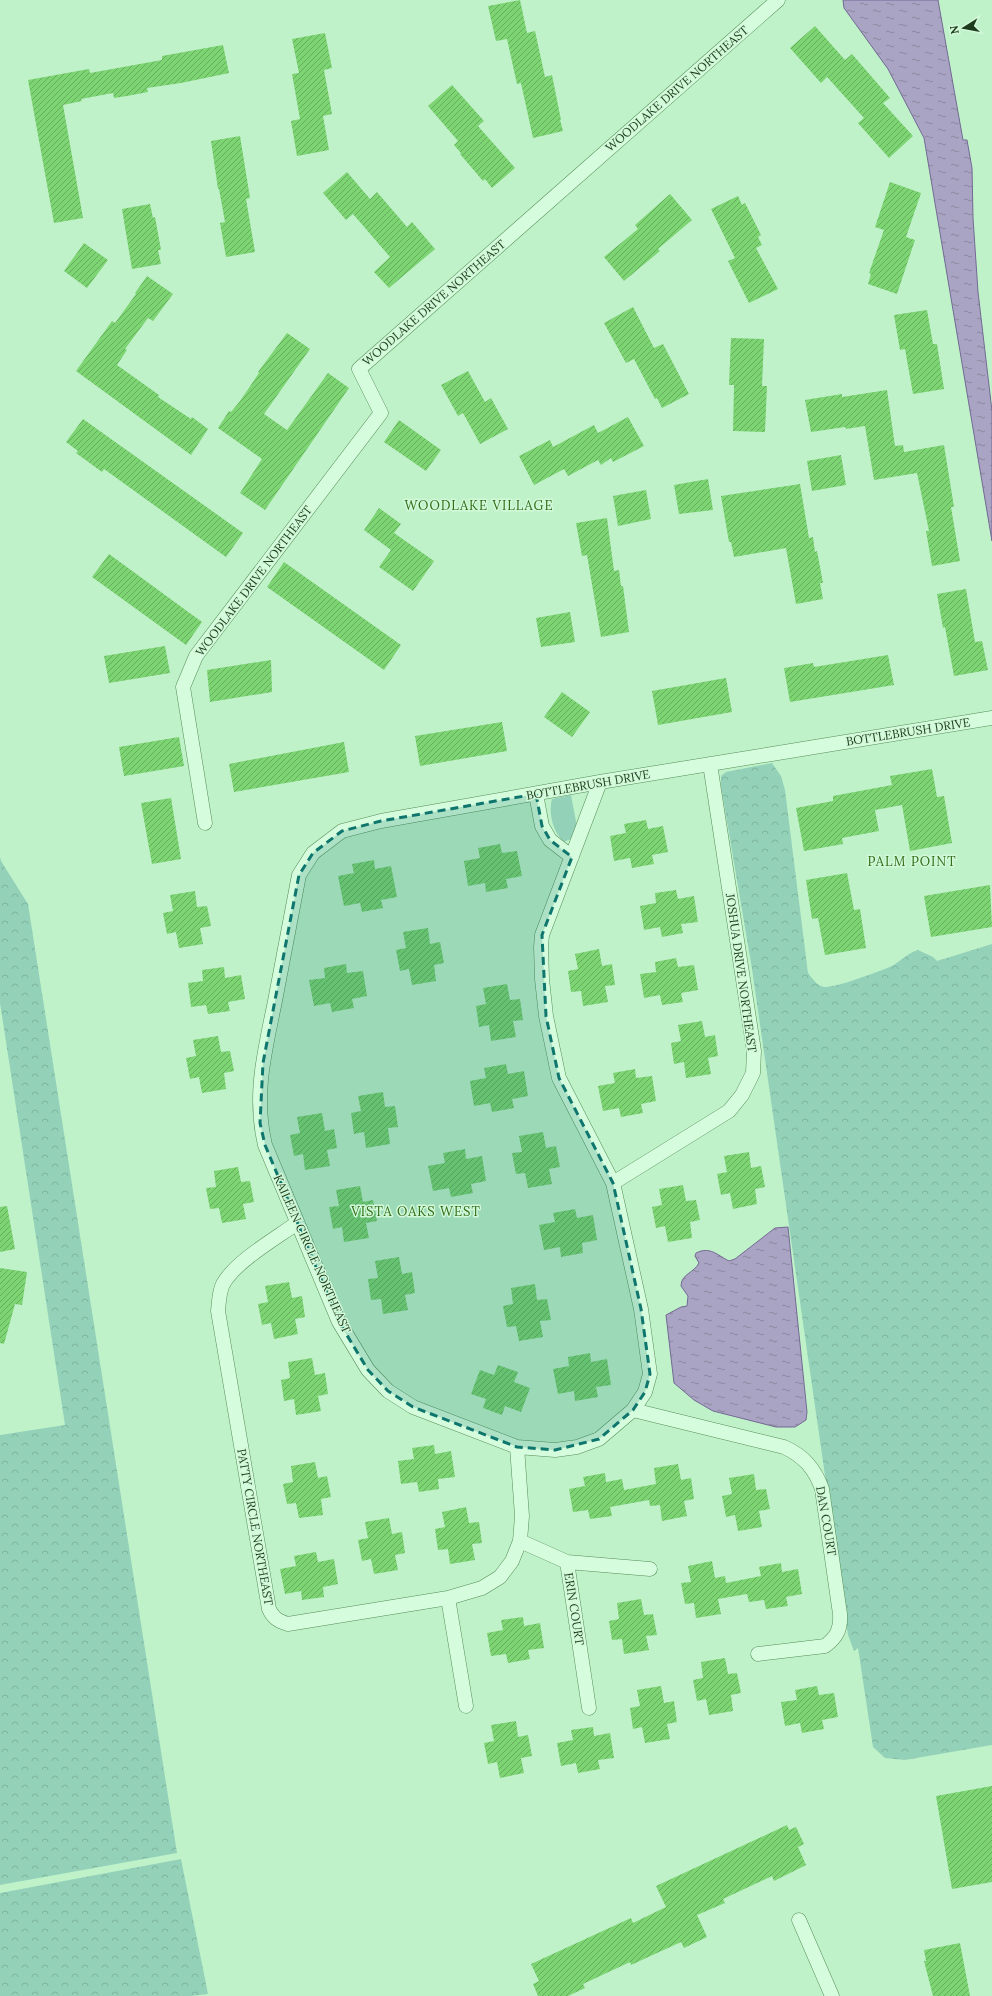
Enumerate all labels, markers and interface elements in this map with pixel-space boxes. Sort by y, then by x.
north arrow [944,8,984,48]
street label: WOODLAKE DRIVE NORTHEAST [602,22,751,155]
text: N [946,24,962,35]
street label: WOODLAKE DRIVE NORTHEAST [359,236,508,369]
district label: WOODLAKE VILLAGE [404,497,554,514]
street label: WOODLAKE DRIVE NORTHEAST [192,502,315,659]
street label: BOTTLEBRUSH DRIVE [845,714,971,749]
street label: BOTTLEBRUSH DRIVE [525,766,651,803]
district label: PALM POINT [867,853,957,870]
street label: JOSHUA DRIVE NORTHEAST [723,891,760,1054]
street label: KAILEEN CIRCLE NORTHEAST [271,1172,354,1336]
district label: VISTA OAKS WEST [350,1203,481,1220]
street label: PATTY CIRCLE NORTHEAST [234,1447,277,1607]
street label: DAN COURT [813,1485,840,1557]
street label: ERIN COURT [561,1571,588,1647]

